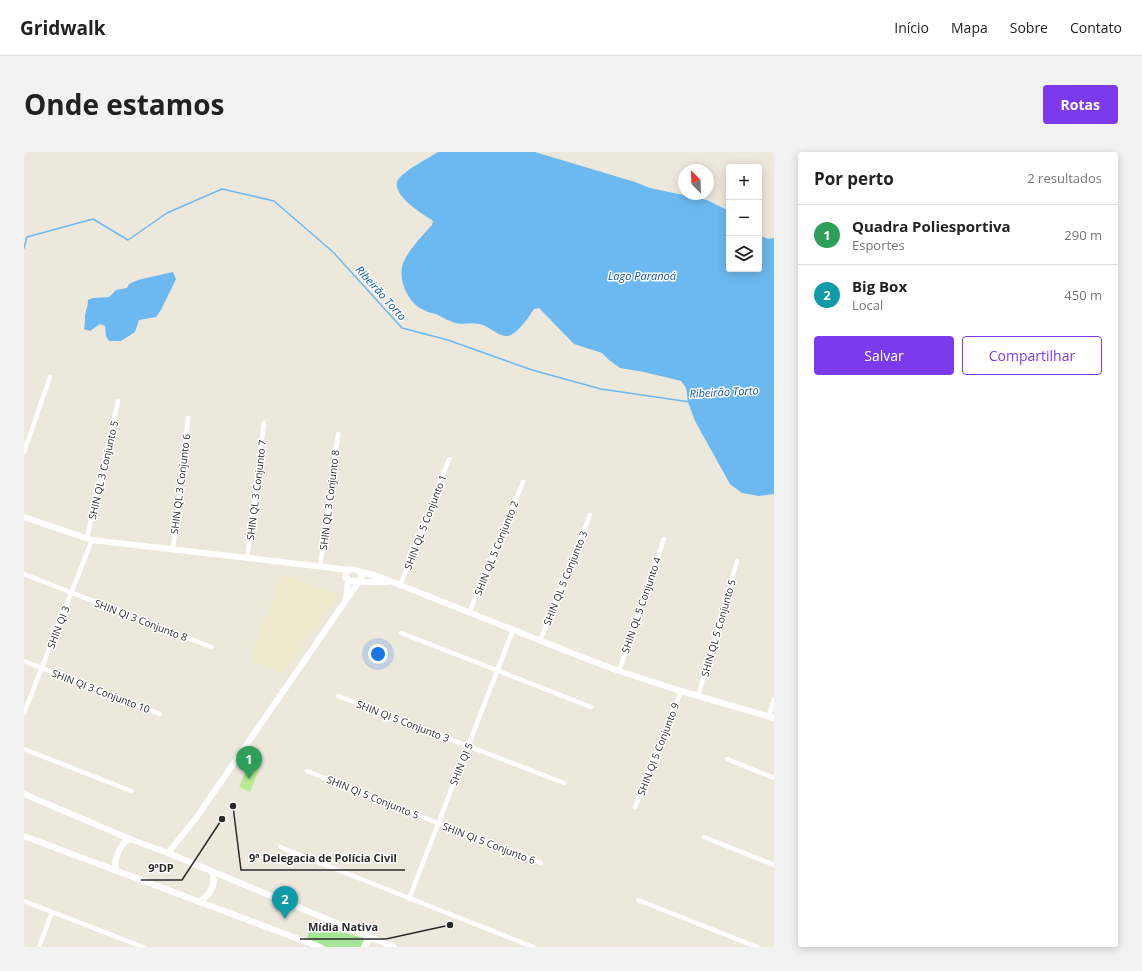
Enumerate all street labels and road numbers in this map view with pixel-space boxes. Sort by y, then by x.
street label: SHIN QL 3 Conjunto 5 [85,419,121,521]
street label: SHIN QL 3 Conjunto 6 [167,433,193,535]
street label: SHIN QL 3 Conjunto 7 [243,439,269,541]
street label: SHIN QL 3 Conjunto 8 [316,449,342,551]
street label: SHIN QL 5 Conjunto 1 [400,472,450,572]
street label: SHIN QL 5 Conjunto 2 [471,498,521,597]
street label: SHIN QL 5 Conjunto 3 [540,528,590,627]
street label: SHIN QL 5 Conjunto 4 [618,555,664,655]
street label: SHIN QL 5 Conjunto 5 [697,577,739,678]
street label: SHIN QI 3 Conjunto 8 [93,596,190,644]
street label: SHIN QI 3 [43,603,73,650]
street label: SHIN QI 3 Conjunto 10 [50,666,152,716]
street label: SHIN QI 5 Conjunto 3 [355,697,452,745]
street label: SHIN QI 5 Conjunto 9 [634,700,682,797]
street label: SHIN QI 5 [446,740,476,787]
street label: SHIN QI 5 Conjunto 5 [325,772,421,822]
street label: SHIN QI 5 Conjunto 6 [441,819,538,867]

